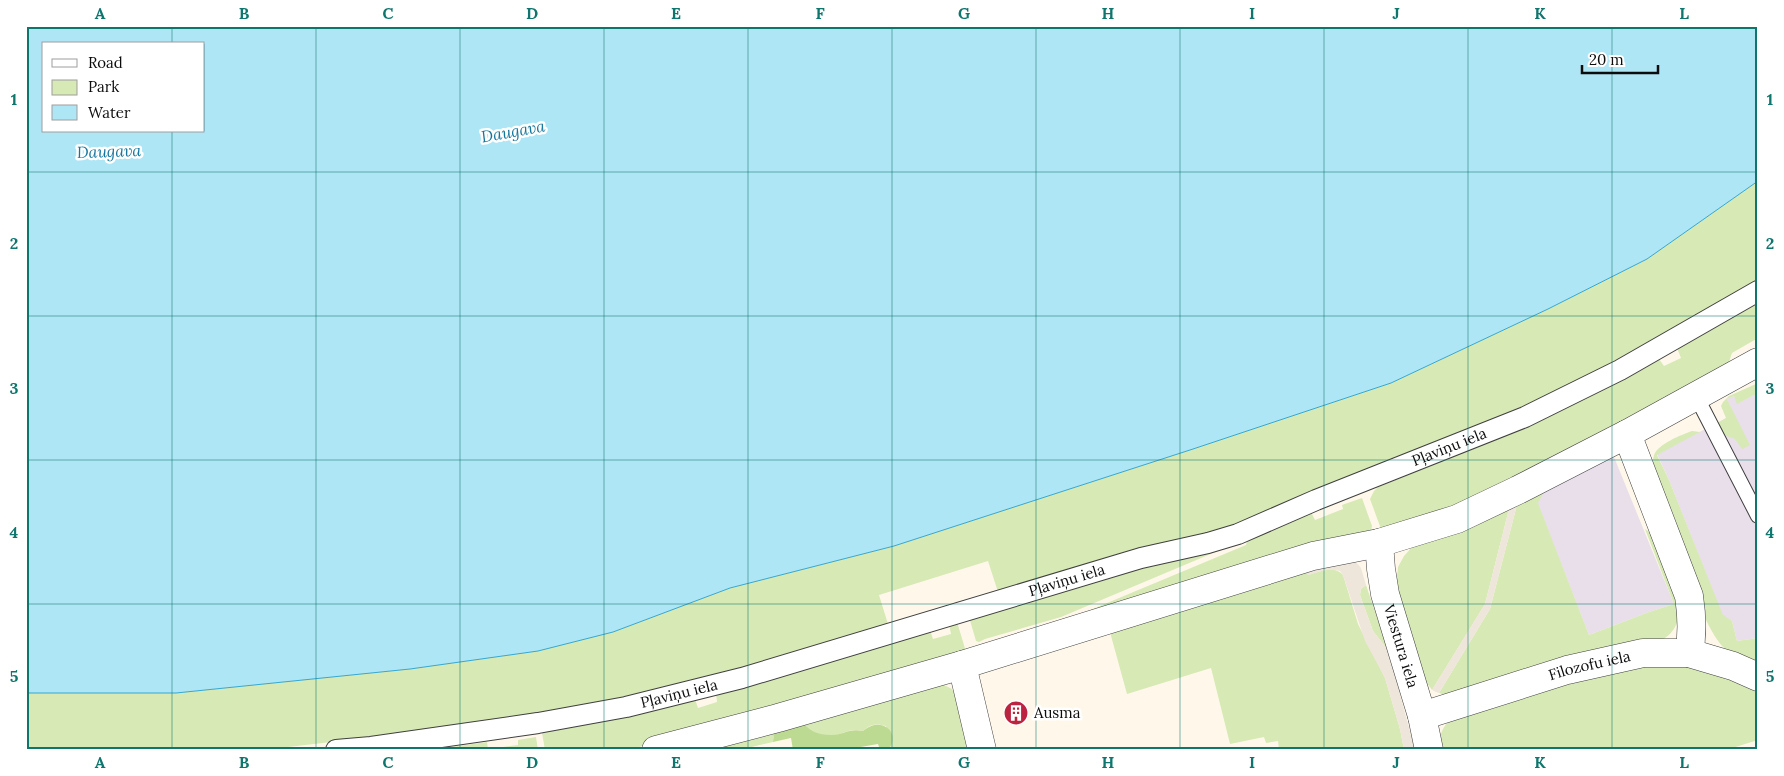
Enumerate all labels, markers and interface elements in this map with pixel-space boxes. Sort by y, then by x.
text: A [95,3,106,23]
text: B [239,3,250,23]
text: C [382,3,394,23]
text: D [526,3,538,23]
text: E [671,3,681,23]
text: F [815,3,825,23]
text: G [958,3,970,23]
text: H [1102,3,1115,23]
text: I [1249,3,1255,23]
text: J [1392,3,1400,23]
text: K [1534,3,1546,23]
text: L [1679,3,1689,23]
legend [42,42,205,132]
scale bar [1582,42,1658,74]
text: 20 m [1589,50,1624,69]
text: Road [88,53,123,72]
text: Park [88,77,119,96]
text: 1 [11,89,17,109]
text: 1 [1767,89,1773,109]
text: Water [88,103,131,122]
water label: Daugava [480,116,547,146]
water label: Daugava [77,140,142,162]
text: 2 [10,233,18,253]
text: 2 [1766,233,1774,253]
text: 3 [10,378,19,398]
text: 3 [1766,378,1775,398]
street label: Pļaviņu iela [1409,423,1489,470]
text: 4 [10,522,19,542]
text: 4 [1766,522,1775,542]
street label: Pļaviņu iela [1026,559,1107,600]
street label: Viestura iela [1379,601,1423,690]
street label: Filozofu iela [1546,646,1632,684]
text: 5 [10,666,19,686]
text: 5 [1766,666,1775,686]
street label: Pļaviņu iela [638,674,720,712]
building icon: Ausma [1003,700,1029,726]
place label: Ausma [1033,703,1081,722]
text: A [95,752,106,772]
text: B [239,752,250,772]
text: C [382,752,394,772]
text: D [526,752,538,772]
text: E [671,752,681,772]
text: F [815,752,825,772]
text: G [958,752,970,772]
text: H [1102,752,1115,772]
text: I [1249,752,1255,772]
text: J [1392,752,1400,772]
text: K [1534,752,1546,772]
text: L [1679,752,1689,772]

